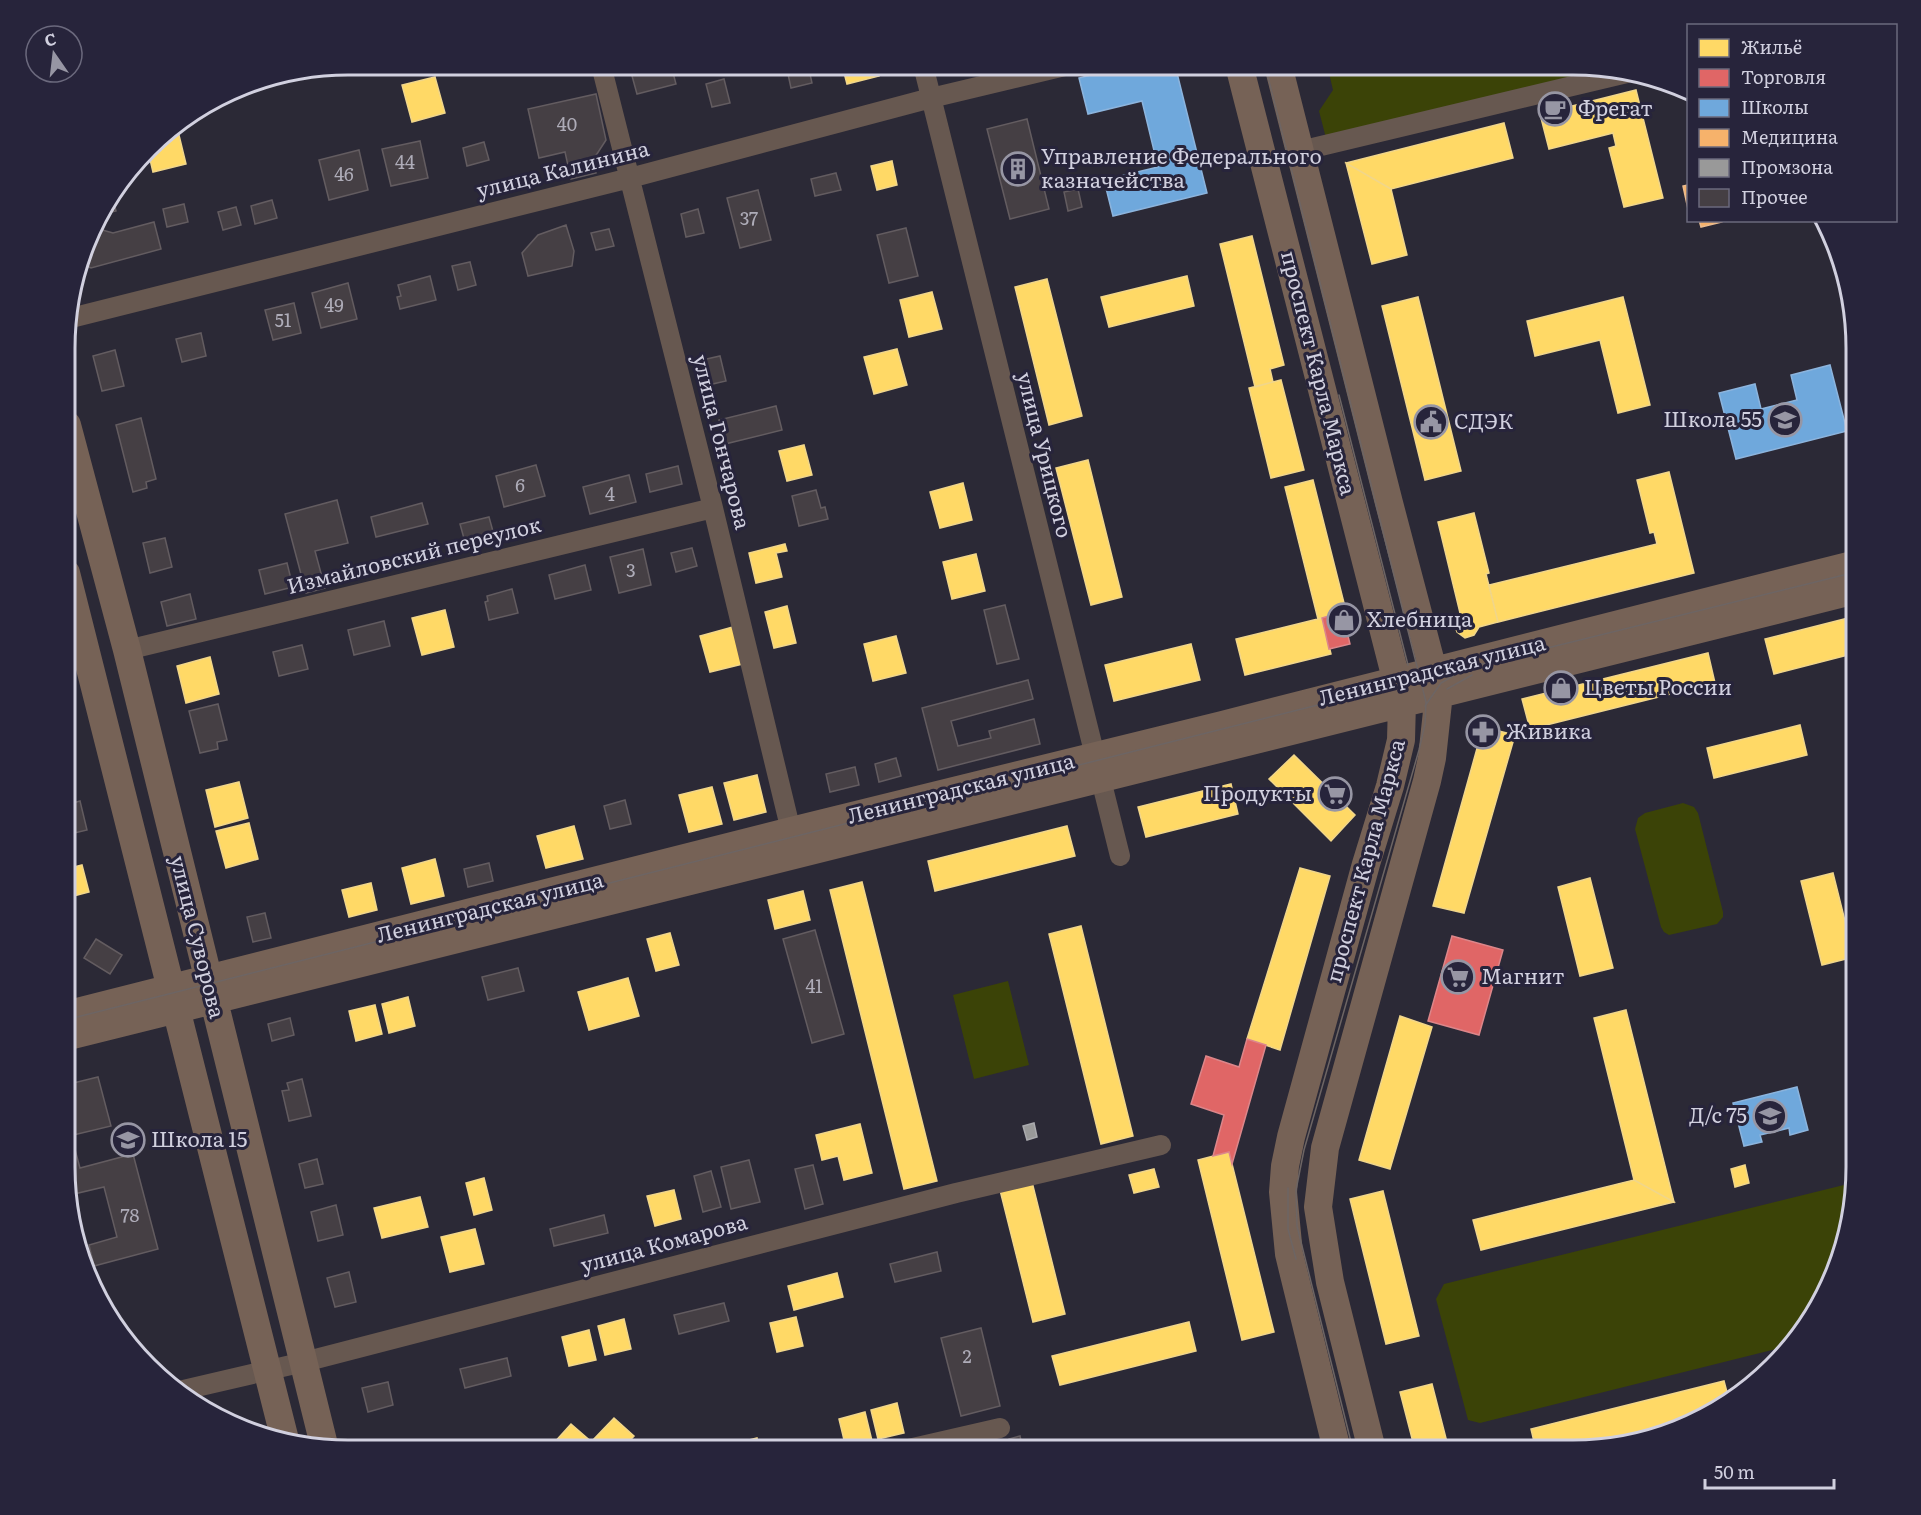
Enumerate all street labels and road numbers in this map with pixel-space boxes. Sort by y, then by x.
street label: улица Калинина [473,131,653,204]
street label: проспект Карла Маркса [1275,247,1366,498]
street label: улица Гончарова [687,351,760,533]
street label: улица Урицкого [1011,368,1082,541]
street label: Измайловский переулок [283,507,544,600]
street label: Ленинградская улица [1315,625,1549,712]
street label: проспект Карла Маркса [1316,735,1411,986]
street label: Ленинградская улица [844,743,1078,830]
street label: улица Суворова [164,852,235,1022]
street label: Ленинградская улица [373,862,607,949]
street label: улица Комарова [576,1204,751,1279]

